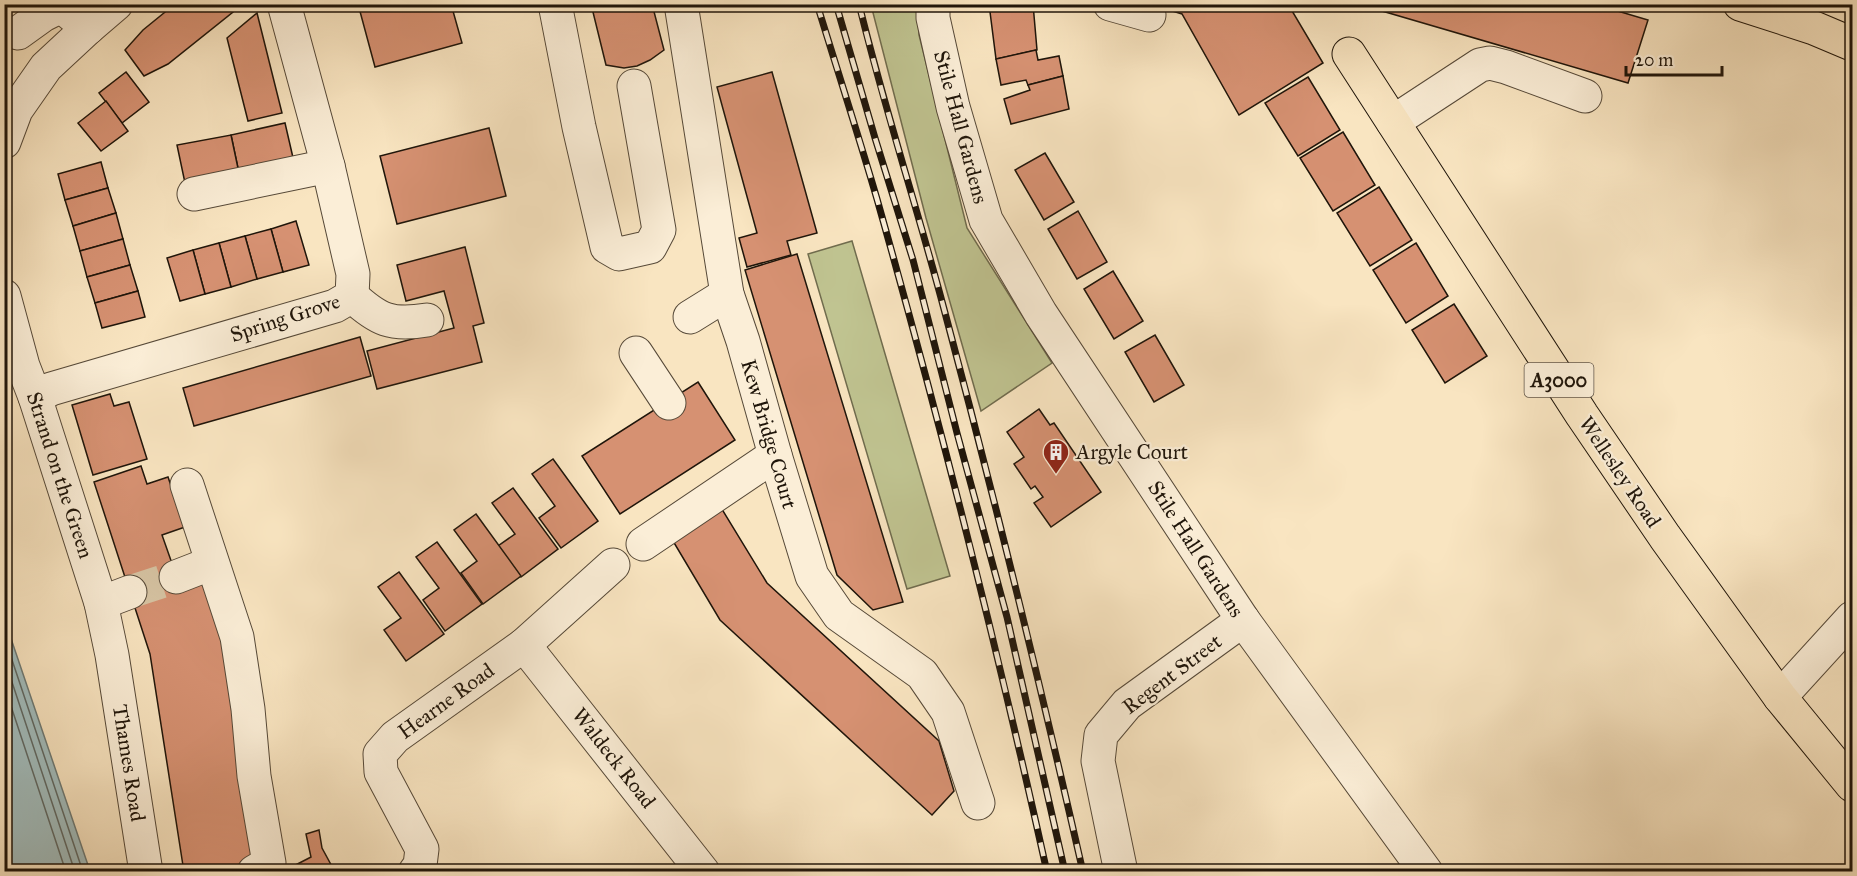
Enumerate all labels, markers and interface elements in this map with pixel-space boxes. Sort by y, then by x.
scale bar [1626,39,1722,77]
street label: Stile Hall Gardens [928,48,994,206]
text: 20 m [1635,49,1673,71]
street label: Spring Grove [227,288,344,348]
street label: Kew Bridge Court [735,356,803,512]
road number: A3000 [1524,363,1594,397]
street label: Strand on the Green [21,388,99,562]
street label: Wellesley Road [1573,411,1667,533]
building icon: Argyle Court [1041,437,1071,475]
place label: Argyle Court [1075,439,1189,465]
street label: Stile Hall Gardens [1142,476,1250,622]
street label: Regent Street [1117,628,1227,720]
street label: Hearne Road [393,657,500,745]
street label: Waldeck Road [567,702,662,814]
street label: Thames Road [107,703,151,824]

